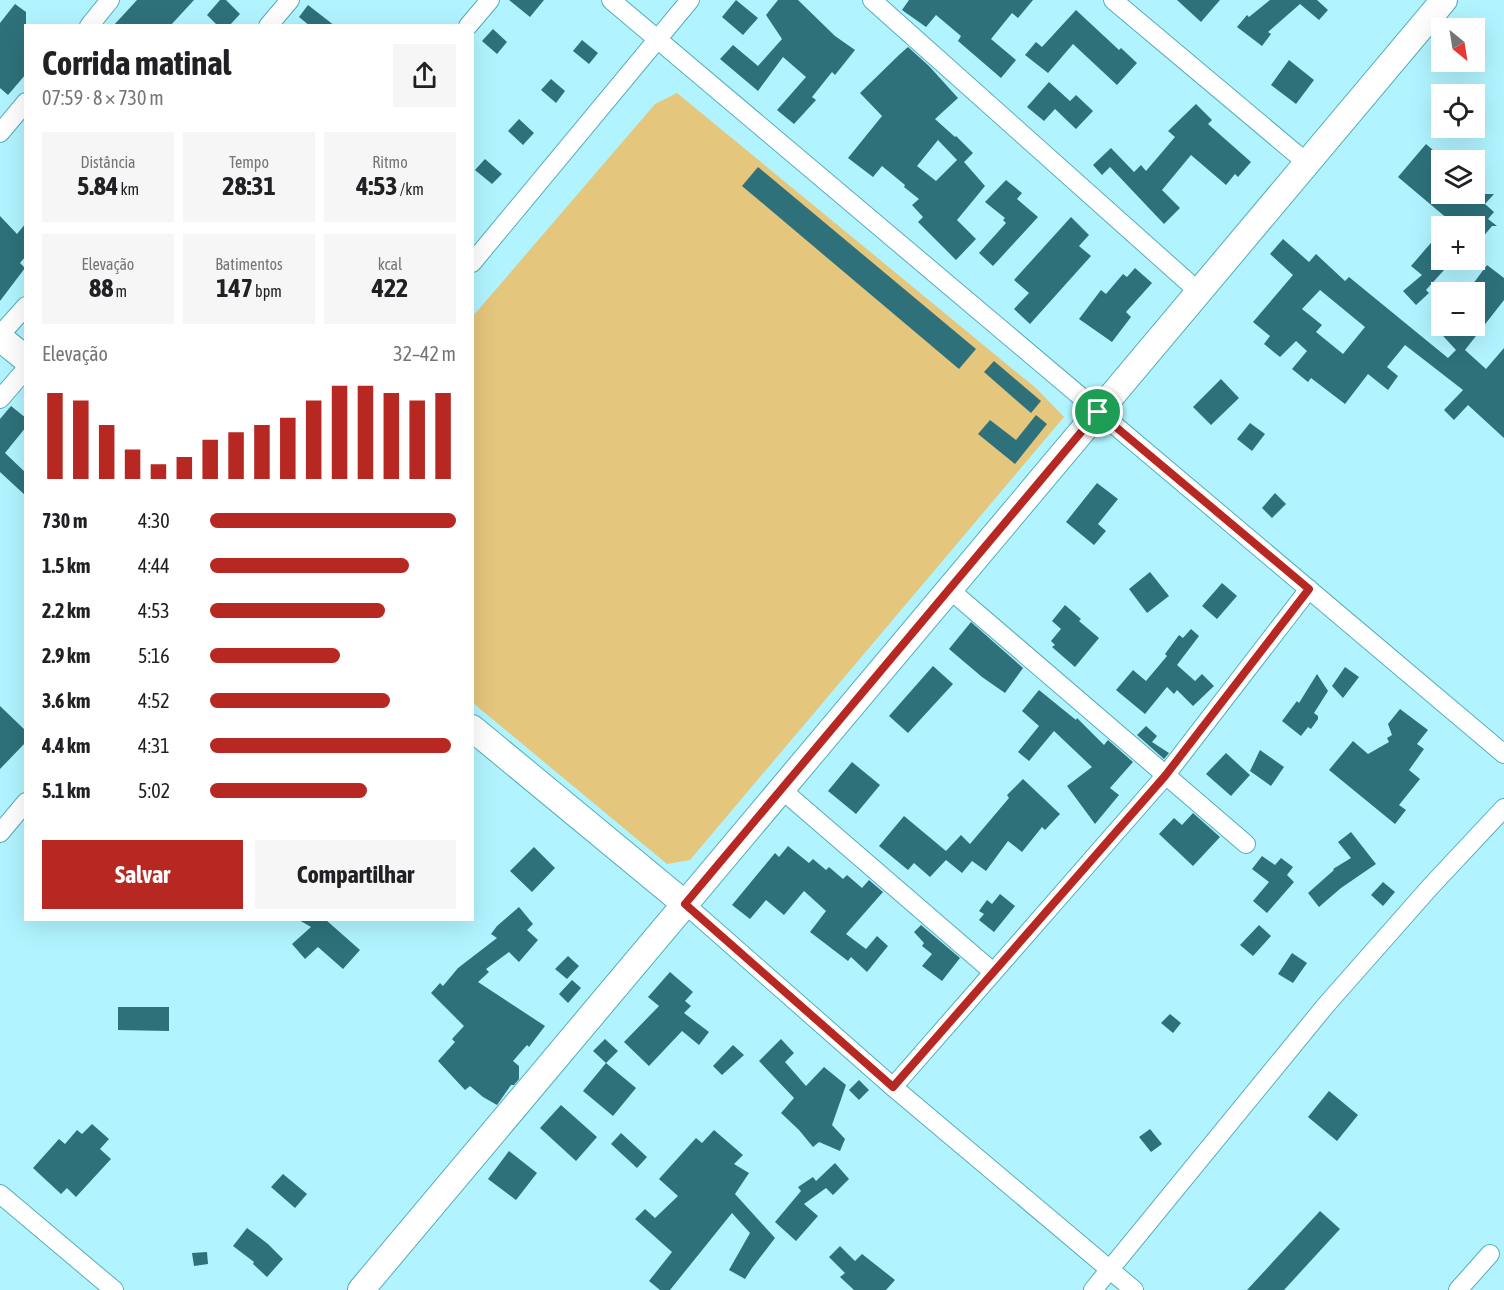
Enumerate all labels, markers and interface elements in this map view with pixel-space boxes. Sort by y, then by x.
north arrow [1431,18,1485,72]
map controls [1431,18,1485,336]
text: Corrida matinal [42,44,231,82]
button: share [393,44,456,107]
button: locate [1431,84,1485,138]
text: 07:59 · 8 × 730 m [42,86,164,109]
button: layers [1431,150,1485,204]
text: Distância [80,153,136,171]
text: Tempo [229,153,269,171]
text: Ritmo [372,153,408,171]
text: 5.84 [77,171,118,201]
text: 28:31 [222,171,276,201]
text: 4:53 [356,171,398,201]
text: km [118,180,139,198]
text: /km [398,180,424,198]
button: + [1431,216,1485,270]
text: Elevação [82,255,134,273]
text: Batimentos [215,255,283,273]
text: kcal [378,255,402,273]
text: 88 [89,273,113,303]
text: 147 [216,273,253,303]
text: 422 [372,273,408,303]
text: m [113,282,127,300]
text: bpm [253,282,282,300]
button: − [1431,282,1485,336]
text: Elevação [42,342,108,365]
text: 32–42 m [393,342,456,365]
pin [1072,386,1123,437]
icon: arrive [1081,395,1114,428]
text: 730 m [42,509,87,532]
text: 4:30 [138,509,170,532]
text: 1.5 km [42,554,90,577]
text: 4:44 [138,554,170,577]
text: 2.2 km [42,599,90,622]
text: 4:53 [138,599,170,622]
text: 2.9 km [42,644,90,667]
text: 5:16 [138,644,170,667]
text: 3.6 km [42,689,90,712]
text: 4:52 [138,689,170,712]
text: 4.4 km [42,734,90,757]
text: 4:31 [138,734,170,757]
text: 5.1 km [42,779,90,802]
text: 5:02 [138,779,170,802]
button: Salvar [42,840,243,909]
button: Compartilhar [255,840,456,909]

